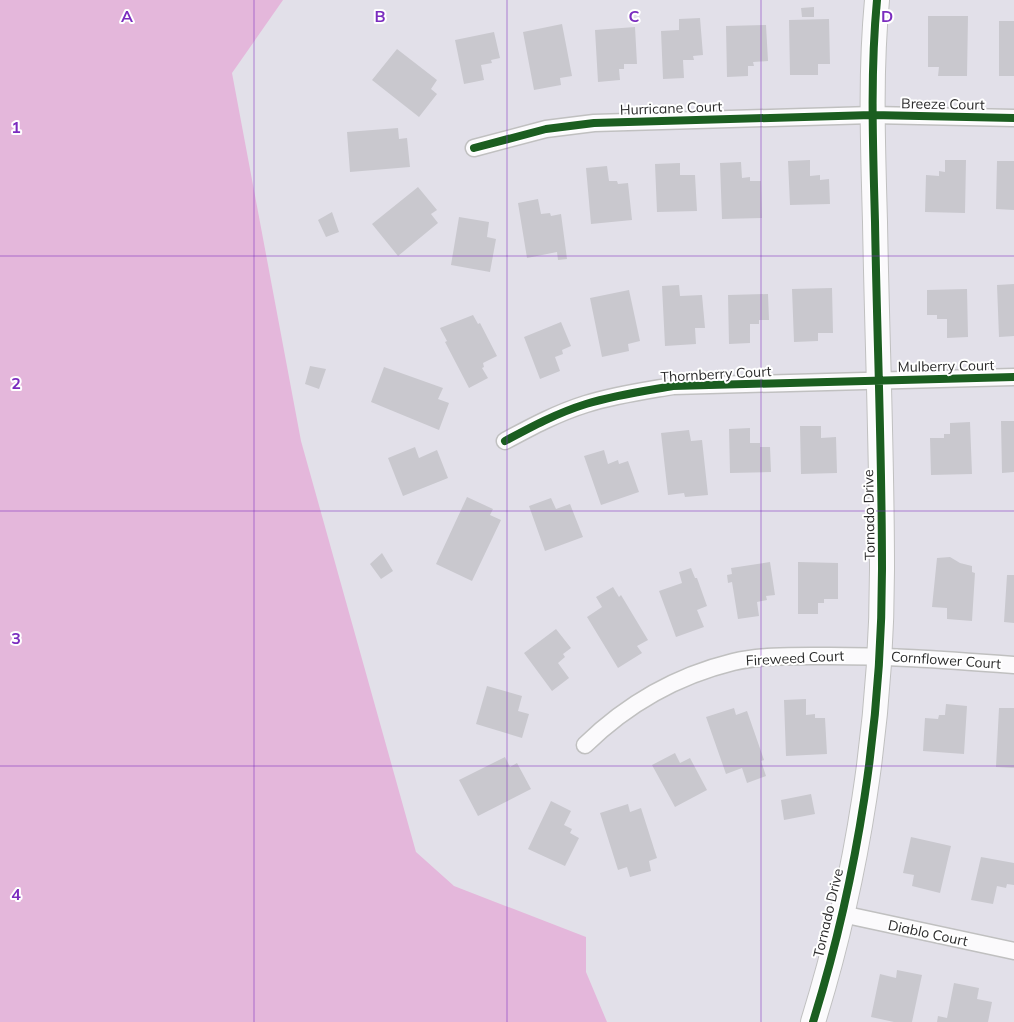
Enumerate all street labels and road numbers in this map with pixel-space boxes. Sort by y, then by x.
street label: Breeze Court [901,94,985,114]
street label: Hurricane Court [619,97,723,119]
street label: Mulberry Court [898,356,995,376]
street label: Thornberry Court [660,362,772,386]
street label: Tornado Drive [859,469,879,561]
street label: Fireweed Court [745,646,845,670]
street label: Cornflower Court [890,647,1002,673]
street label: Tornado Drive [809,867,847,959]
street label: Diablo Court [886,916,970,950]

